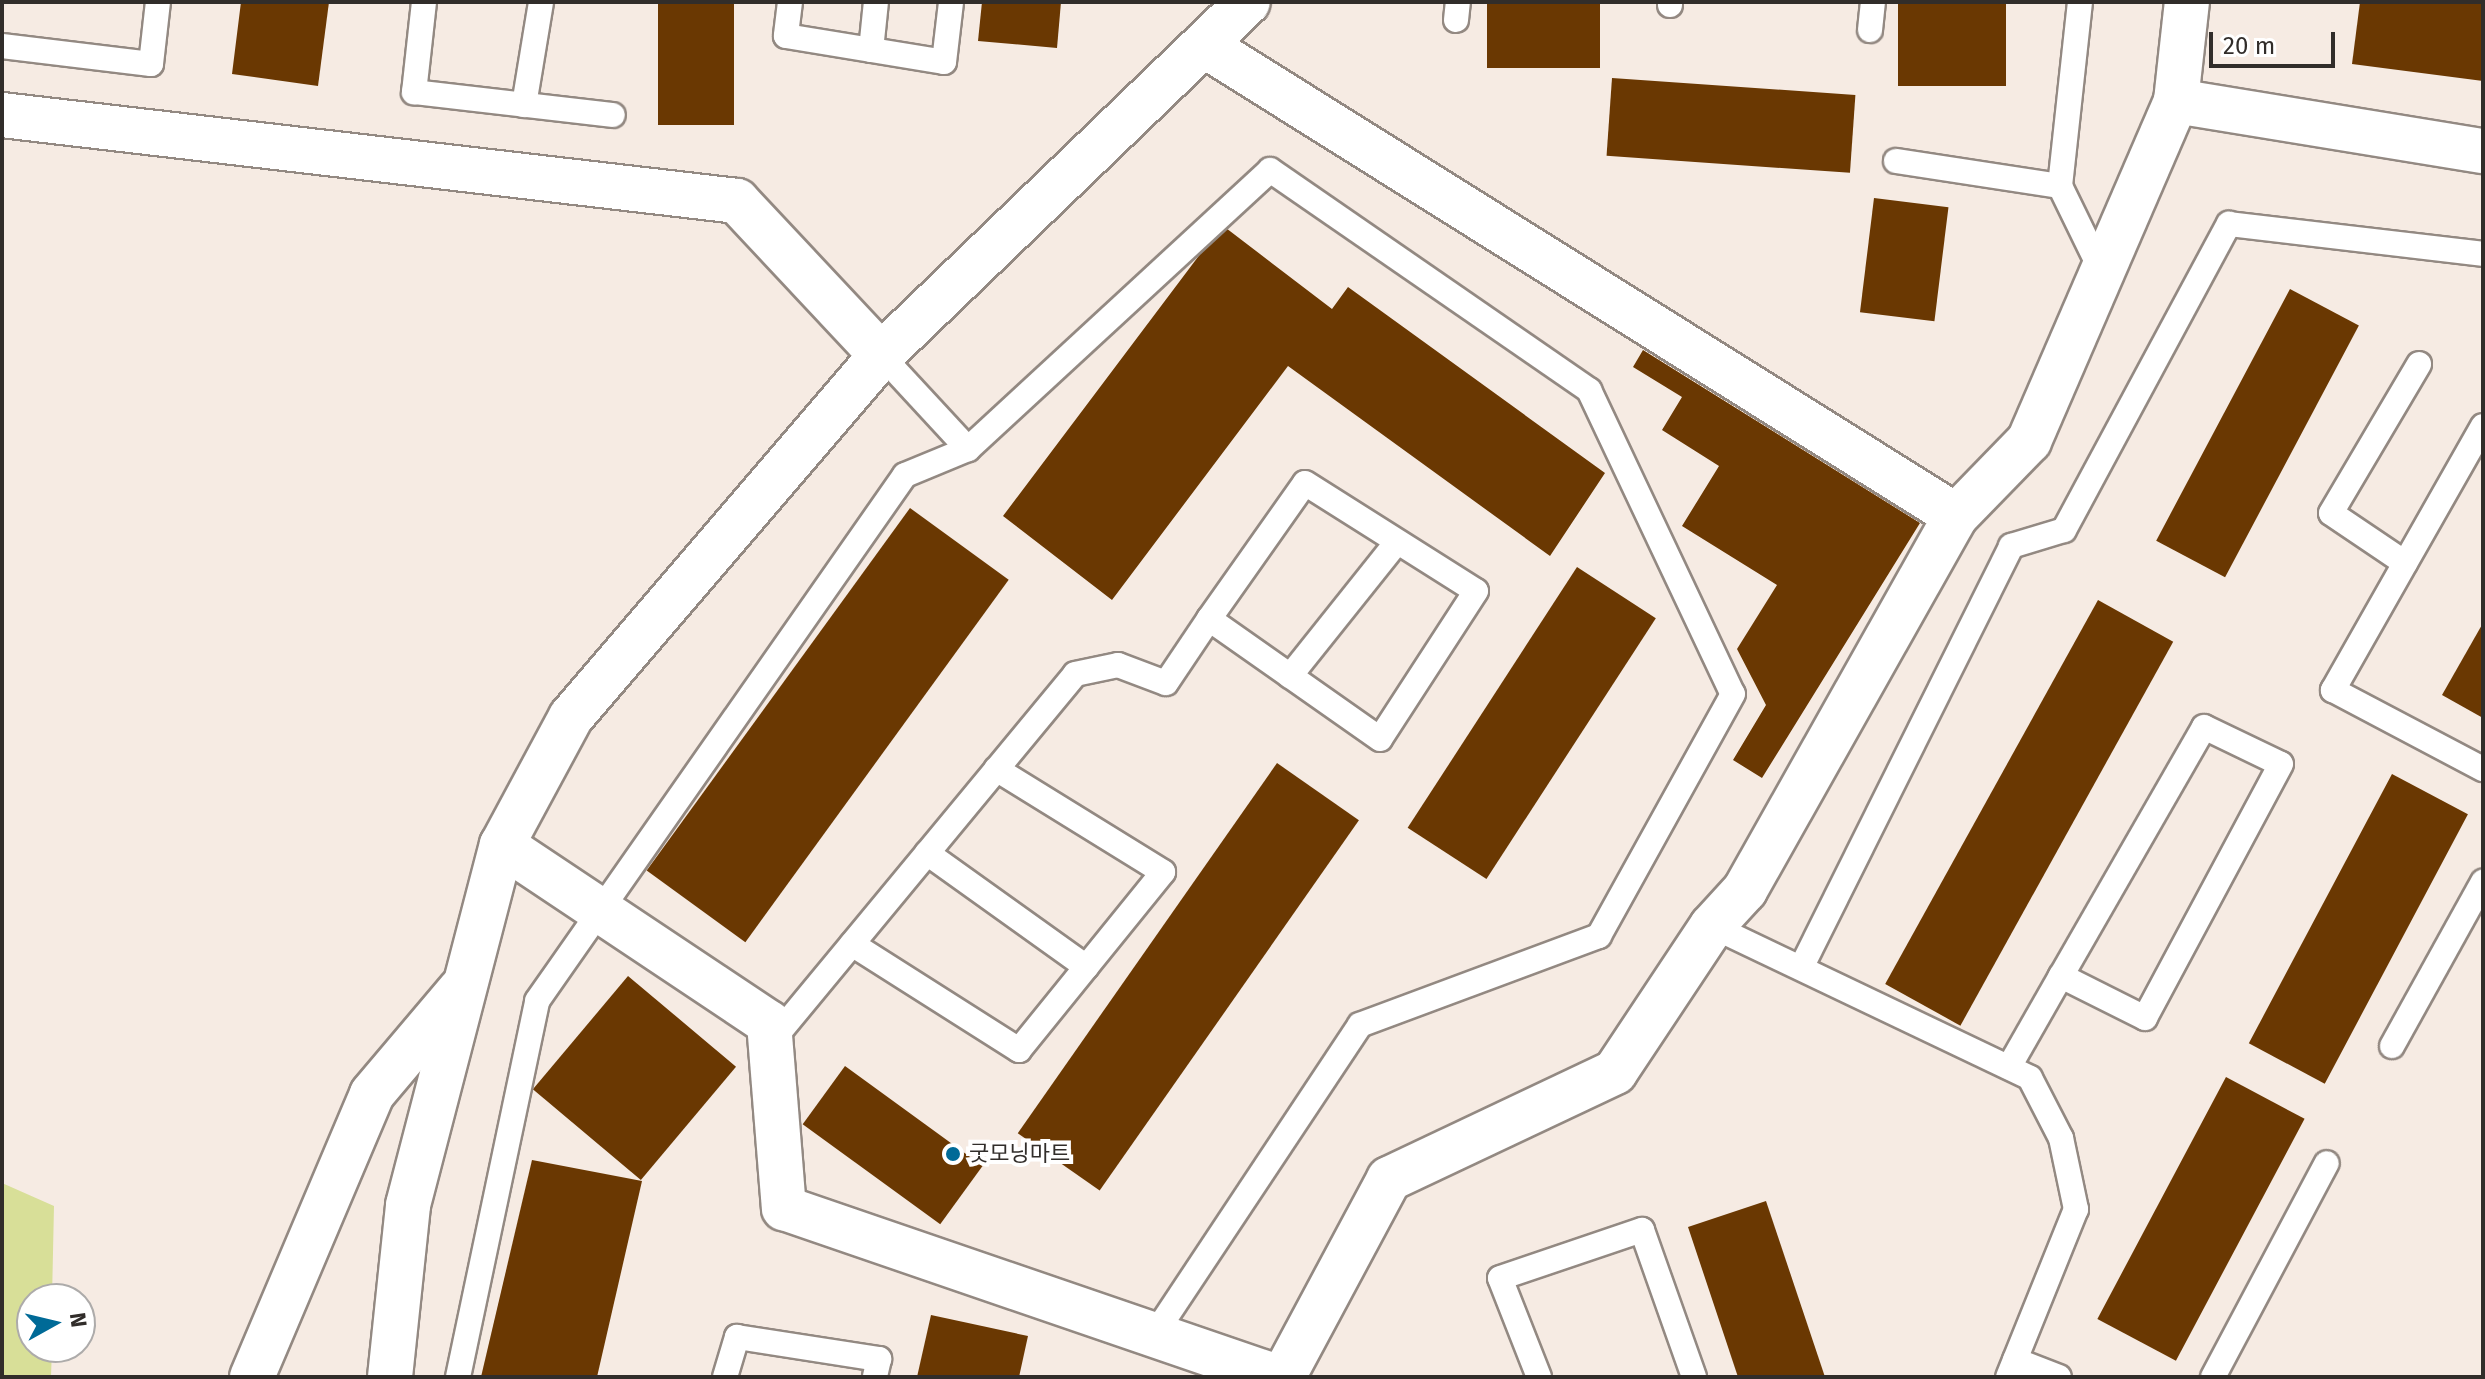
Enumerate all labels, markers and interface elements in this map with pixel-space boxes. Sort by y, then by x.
scale bar [2213,16,2339,66]
text: 20 m [2223,32,2275,60]
place label: 굿모닝마트 [969,1141,1070,1167]
marker: 굿모닝마트 [944,1145,962,1163]
north arrow [16,1283,96,1363]
text: N [64,1311,93,1329]

